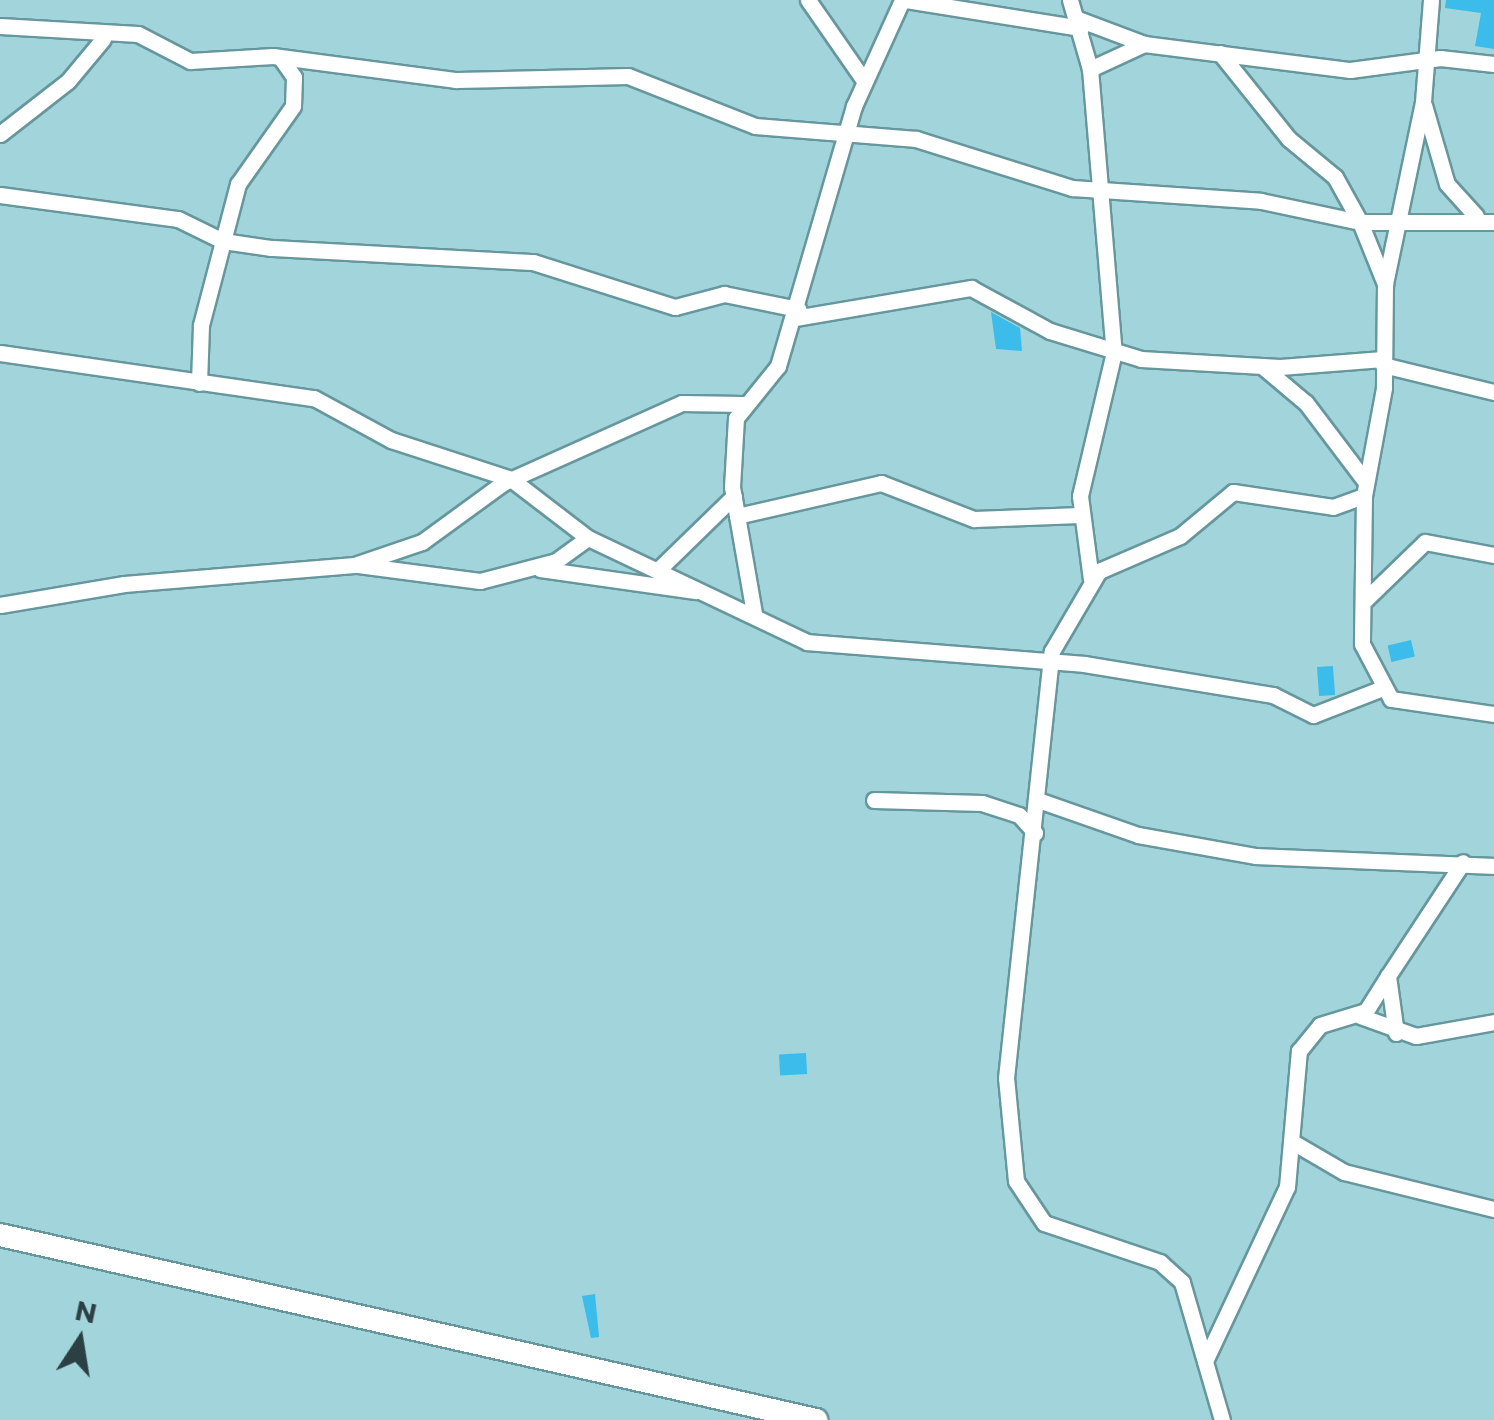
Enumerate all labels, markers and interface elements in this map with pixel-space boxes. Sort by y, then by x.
north arrow [30,1290,130,1390]
text: N [72,1292,100,1329]

